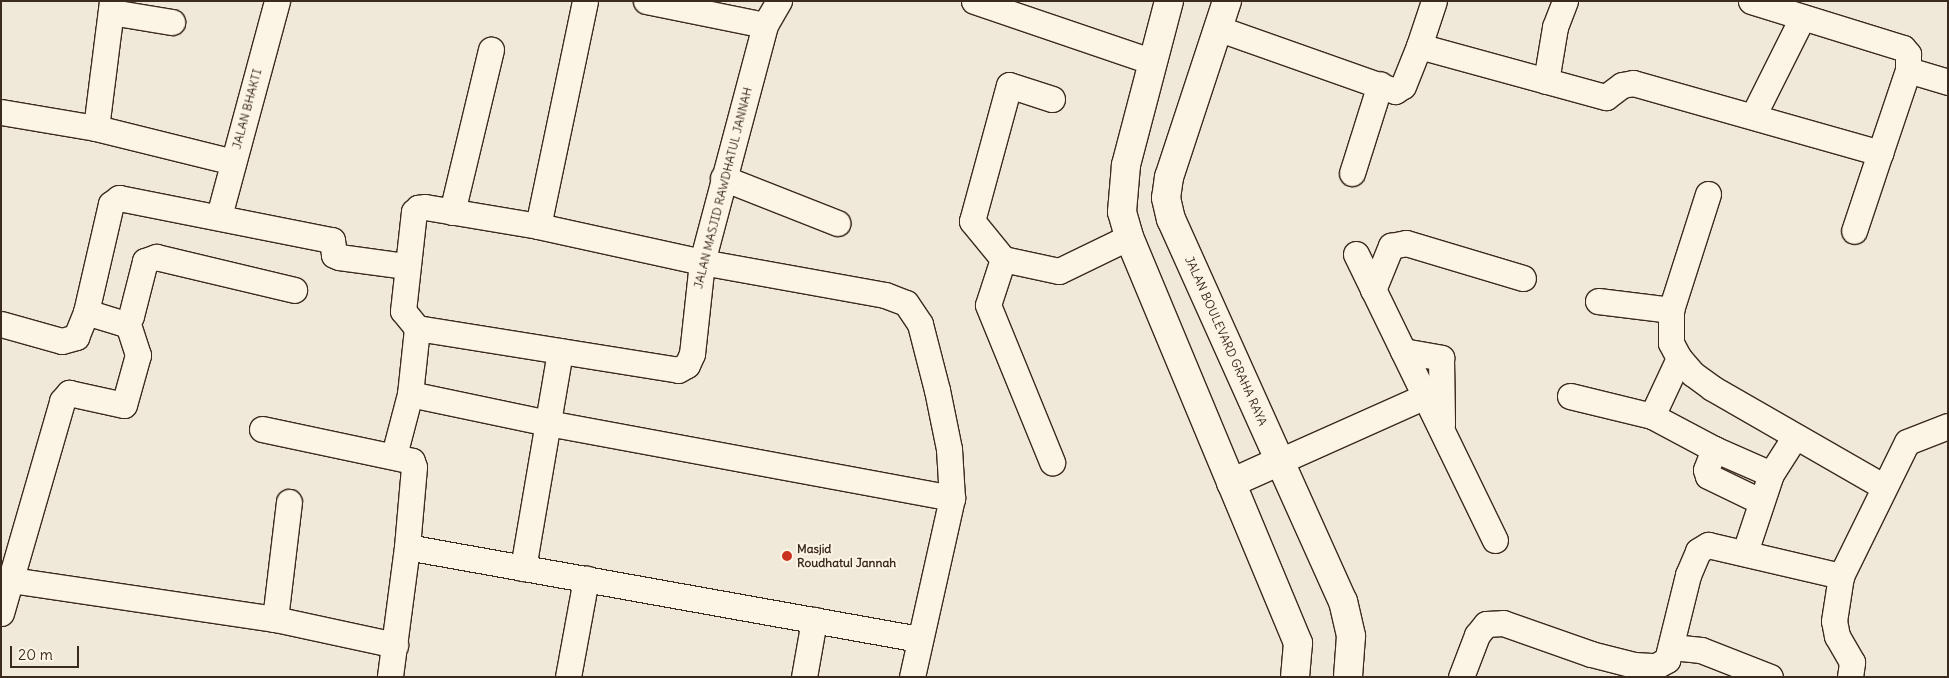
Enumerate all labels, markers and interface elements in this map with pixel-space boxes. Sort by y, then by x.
street label: JALAN BHAKTI [229,67,265,151]
street label: JALAN MASJID RAWDHATUL JANNAH [691,86,755,290]
street label: JALAN BOULEVARD GRAHA RAYA [1182,254,1270,428]
place label: Masjid Roudhatul Jannah [797,542,896,570]
marker: Masjid Roudhatul Jannah [781,550,793,562]
scale bar [12,636,81,668]
text: 20 m [18,645,53,664]

